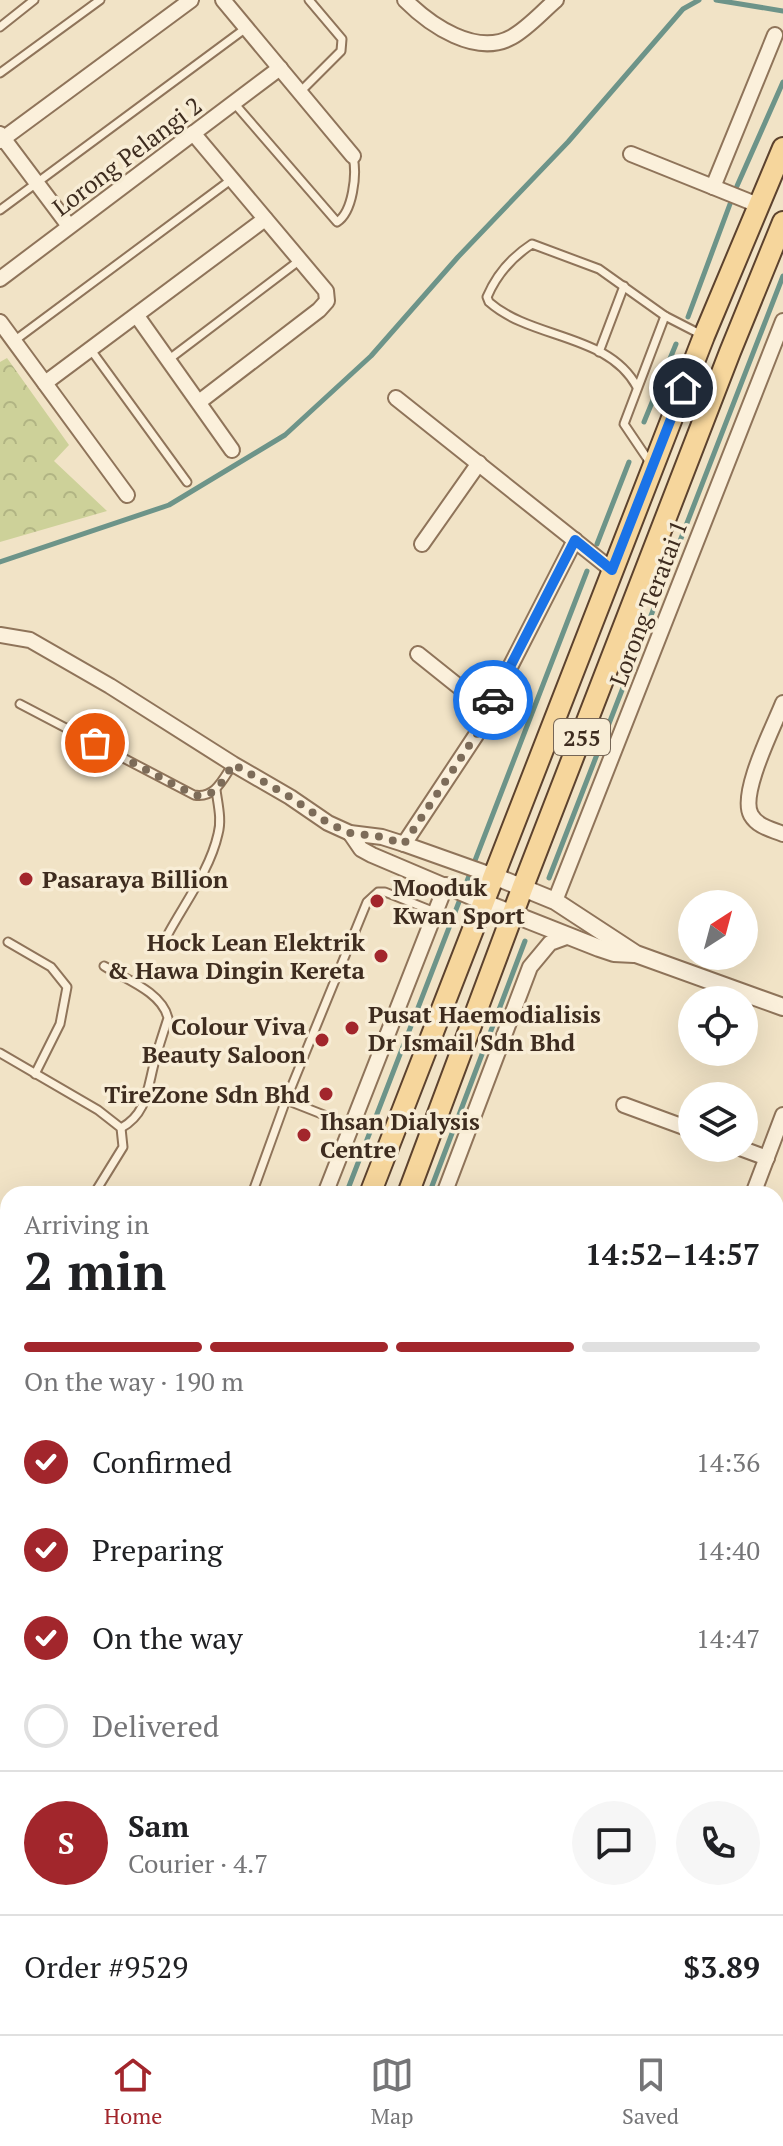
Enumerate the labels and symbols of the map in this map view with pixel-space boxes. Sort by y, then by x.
street label: Lorong Pelangi 2 [46,89,208,223]
pin [649,354,717,422]
street label: Lorong Teratai 1 [602,515,694,691]
courier [453,660,533,740]
pin [61,709,129,777]
road number: 255 [554,719,610,755]
place label: Pasaraya Billion [42,863,229,895]
marker: Pasaraya Billion [17,870,35,888]
place label: Mooduk Kwan Sport [393,871,525,931]
north arrow [678,890,758,970]
marker: Mooduk Kwan Sport [368,892,386,910]
place label: Hock Lean Elektrik & Hawa Dingin Kereta [107,926,366,986]
marker: Hock Lean Elektrik & Hawa Dingin Kereta [372,947,390,965]
place label: Pusat Haemodialisis Dr Ismail Sdn Bhd [368,998,601,1058]
place label: Colour Viva Beauty Saloon [142,1010,307,1070]
marker: Pusat Haemodialisis Dr Ismail Sdn Bhd [343,1019,361,1037]
marker: Colour Viva Beauty Saloon [313,1031,331,1049]
place label: TireZone Sdn Bhd [104,1078,311,1110]
marker: TireZone Sdn Bhd [317,1085,335,1103]
place label: Ihsan Dialysis Centre [320,1105,480,1165]
marker: Ihsan Dialysis Centre [295,1126,313,1144]

